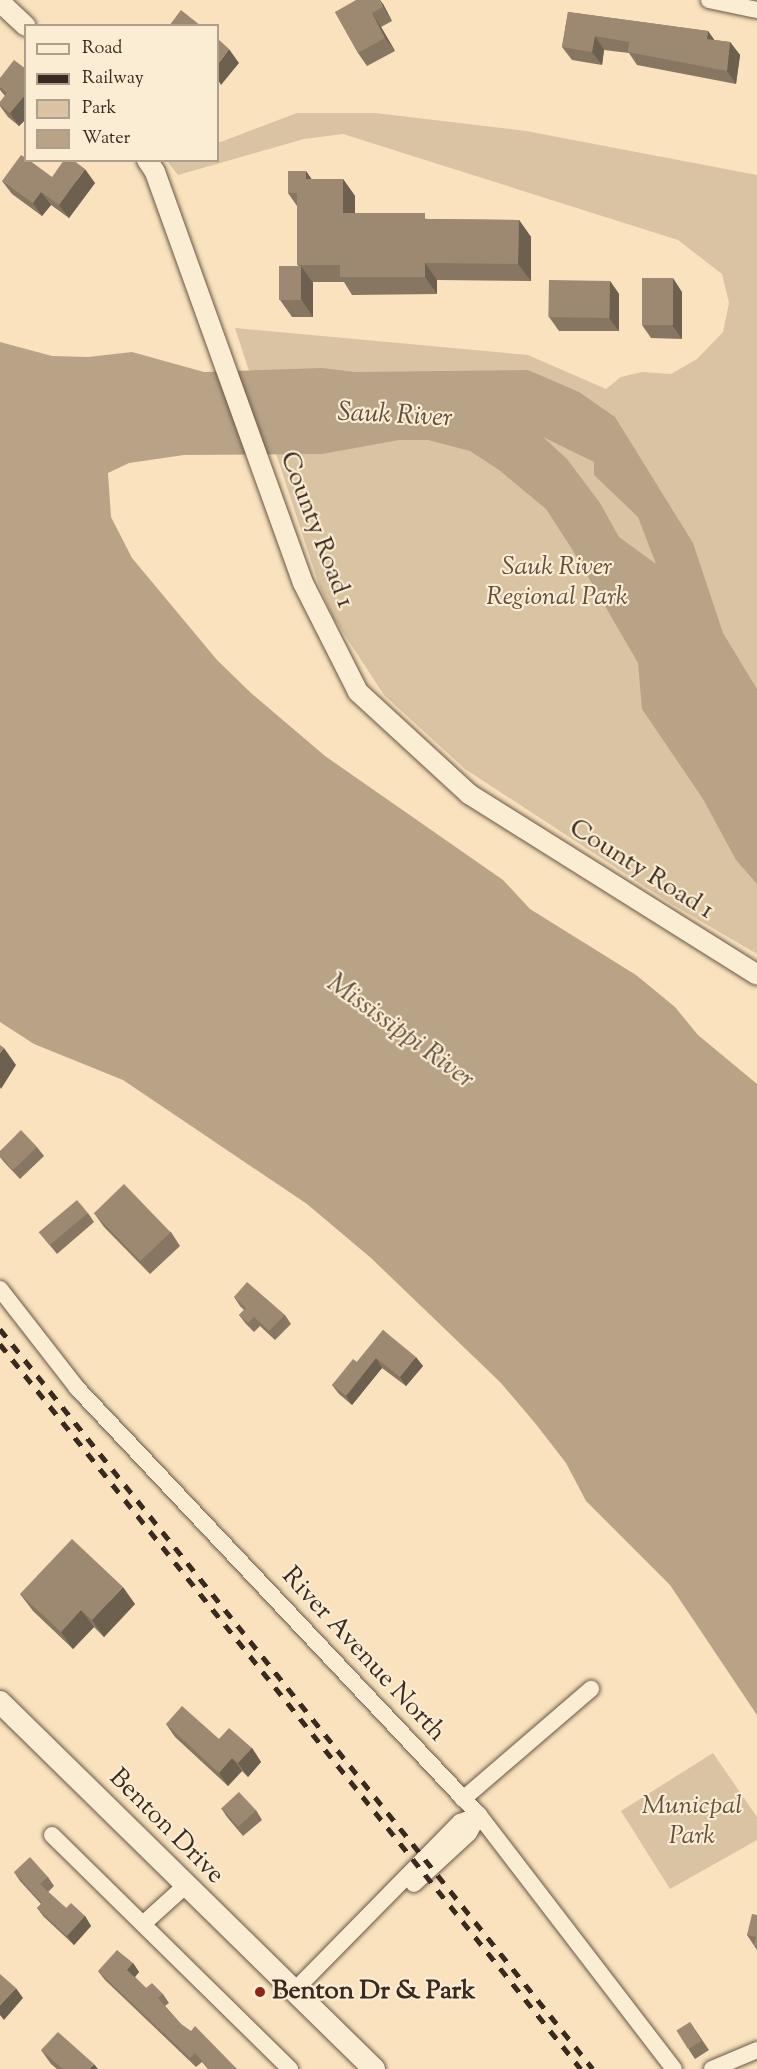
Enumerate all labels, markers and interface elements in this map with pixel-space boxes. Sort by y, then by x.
legend [24,24,219,162]
text: Road [82,36,122,62]
text: Railway [82,66,144,92]
text: Park [82,96,116,122]
text: Water [82,126,130,152]
water label: Sauk River [337,397,453,435]
street label: County Road 1 [272,448,360,612]
park label: Sauk River Regional Park [486,552,628,614]
street label: County Road 1 [563,813,719,927]
water label: Mississippi River [320,968,480,1096]
street label: River Avenue North [274,1561,452,1749]
street label: Benton Drive [102,1763,230,1891]
park label: Municpal Park [642,1791,742,1852]
place label: Benton Dr & Park [272,1976,475,2008]
marker: Benton Dr & Park [253,1985,267,1999]

